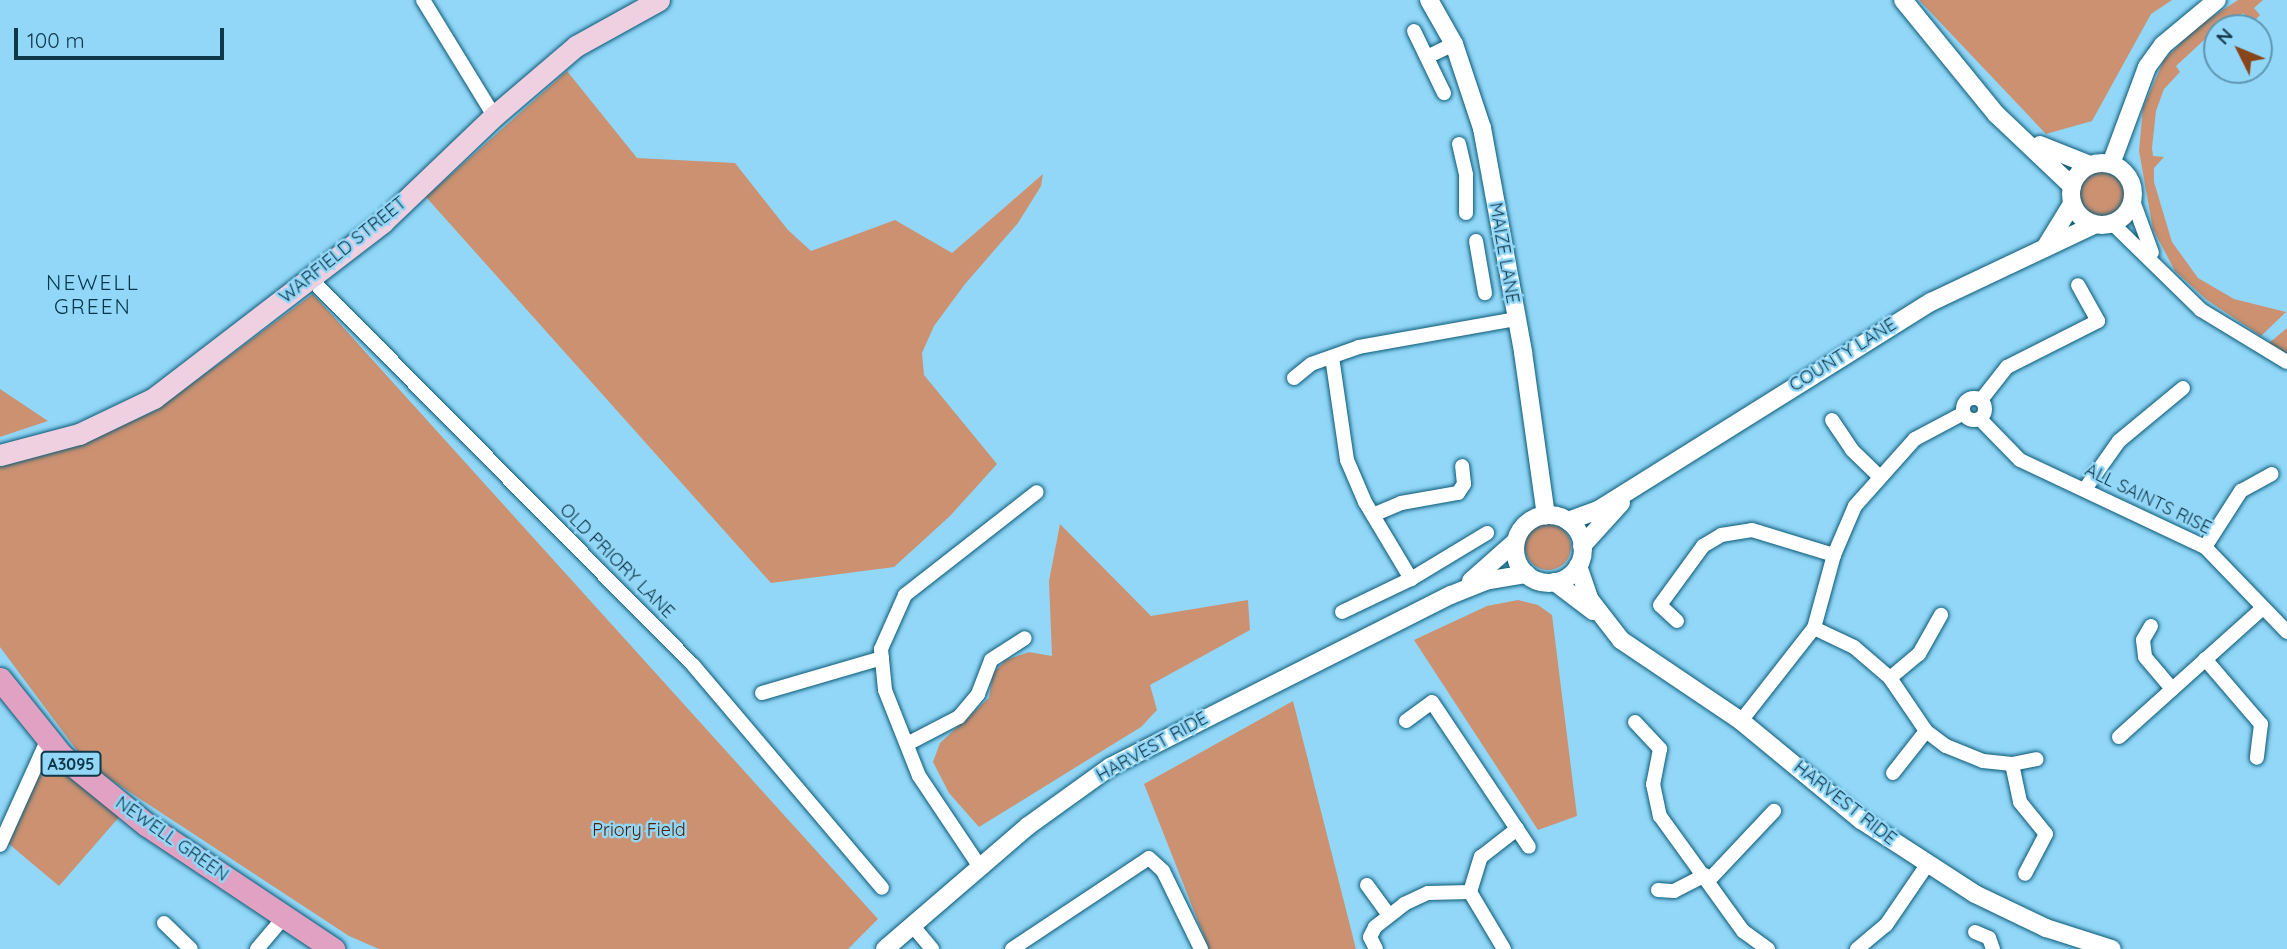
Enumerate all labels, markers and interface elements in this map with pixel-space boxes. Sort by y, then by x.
scale bar [18,14,228,58]
north arrow [2203,14,2273,84]
text: N [2211,23,2238,49]
text: 100 m [27,27,85,53]
street label: WARFIELD STREET [275,192,411,308]
street label: MAIZE LANE [1484,201,1524,305]
district label: NEWELL GREEN [47,269,139,319]
street label: COUNTY LANE [1786,314,1900,396]
street label: ALL SAINTS RISE [2081,459,2215,539]
street label: OLD PRIORY LANE [555,499,679,623]
street label: HARVEST RIDE [1092,707,1212,787]
road number: A3095 [40,751,102,776]
street label: HARVEST RIDE [1789,756,1901,850]
street label: NEWELL GREEN [111,792,233,886]
park label: Priory Field [592,819,686,841]

